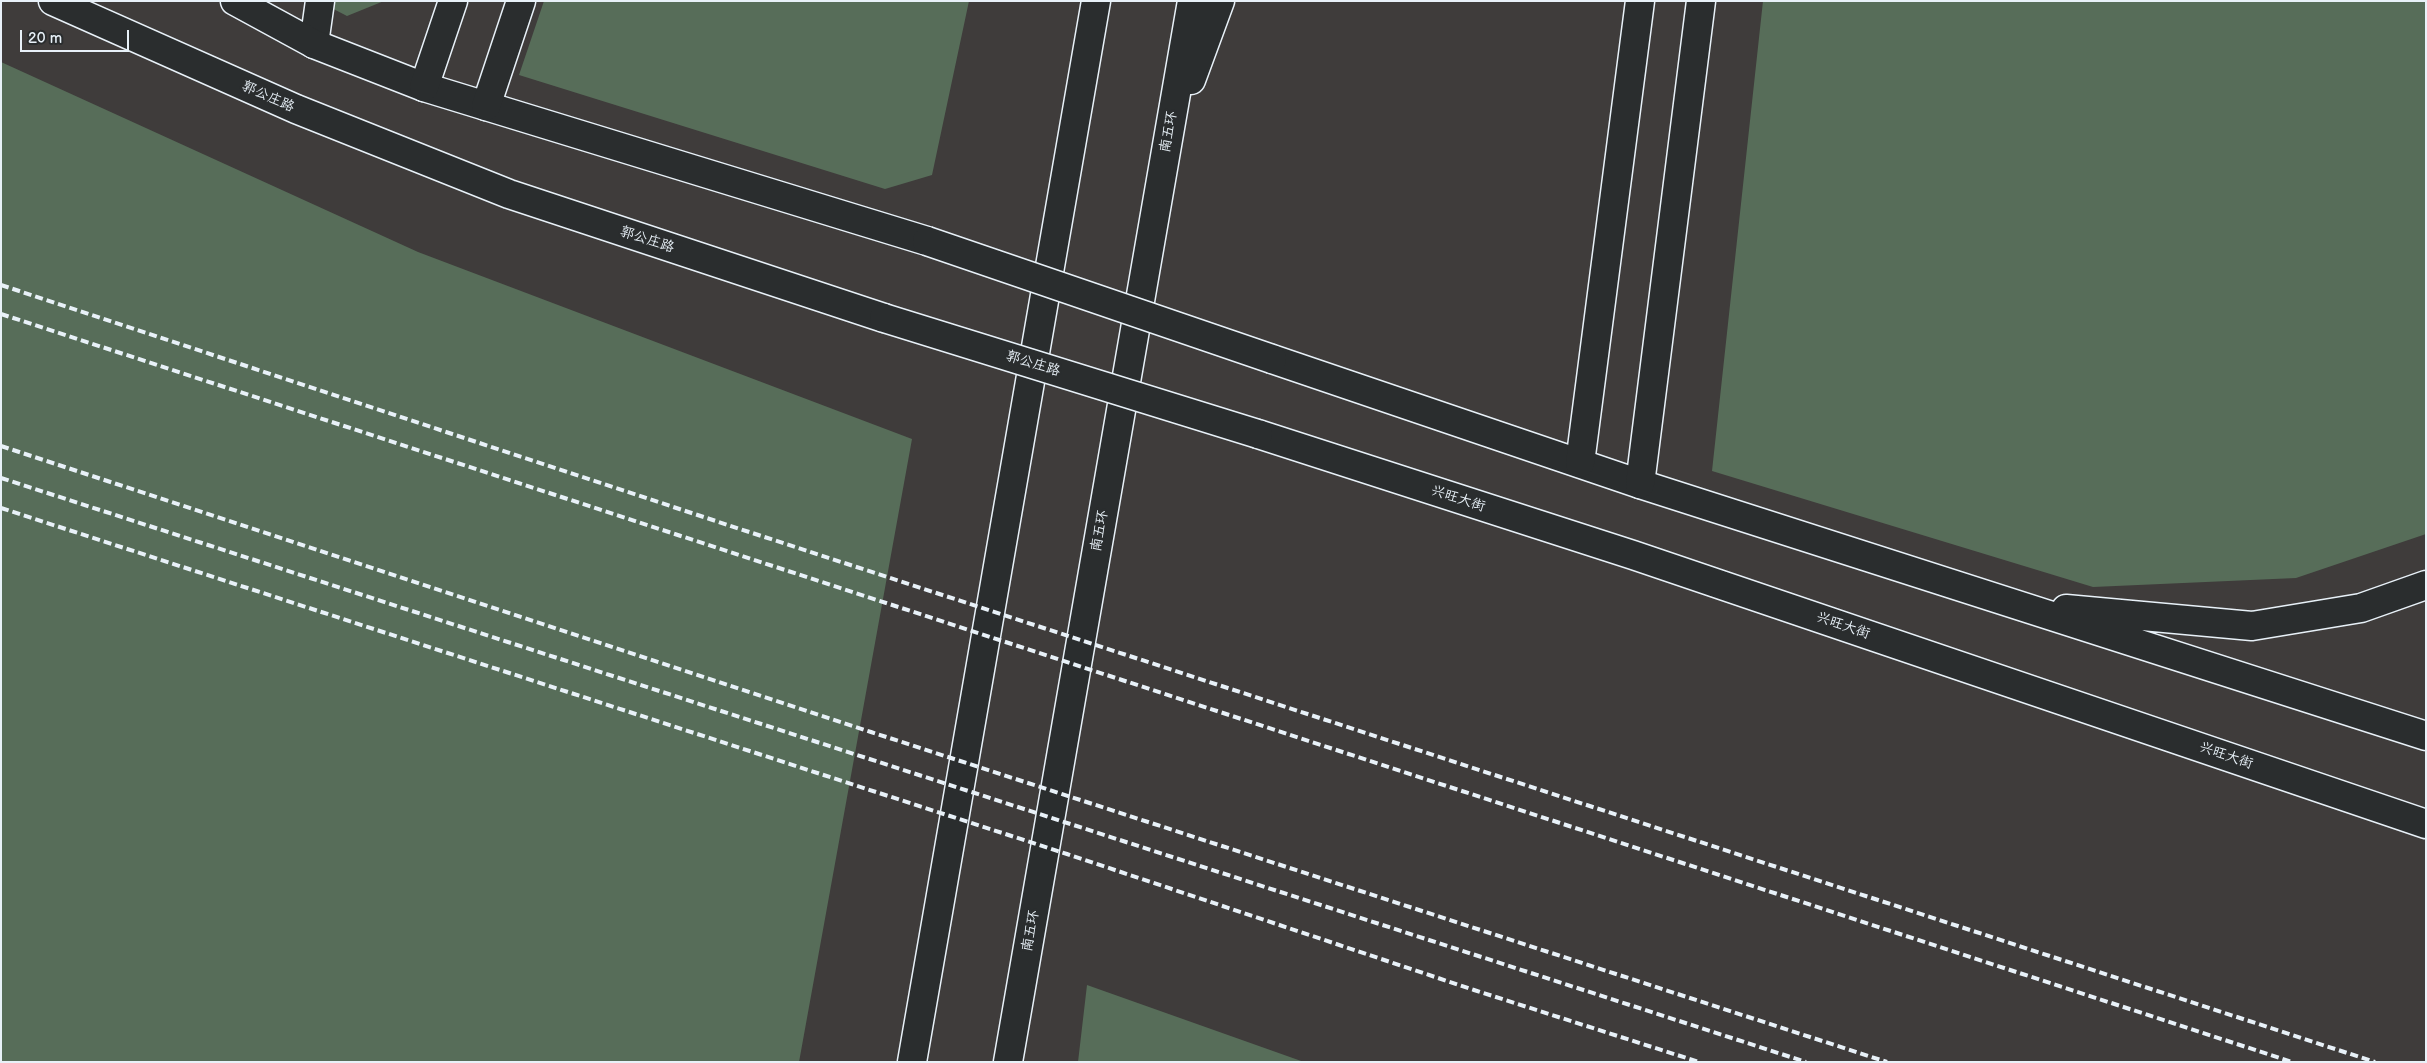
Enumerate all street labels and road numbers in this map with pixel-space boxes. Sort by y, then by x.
street label: 郭公庄路 [239,78,297,116]
street label: 南五环 [1157,110,1181,154]
street label: 郭公庄路 [618,223,676,257]
street label: 郭公庄路 [1004,348,1062,380]
street label: 兴旺大街 [1429,482,1487,516]
street label: 南五环 [1088,509,1112,553]
street label: 兴旺大街 [1814,609,1872,643]
street label: 兴旺大街 [2197,739,2255,773]
street label: 南五环 [1019,909,1043,953]

